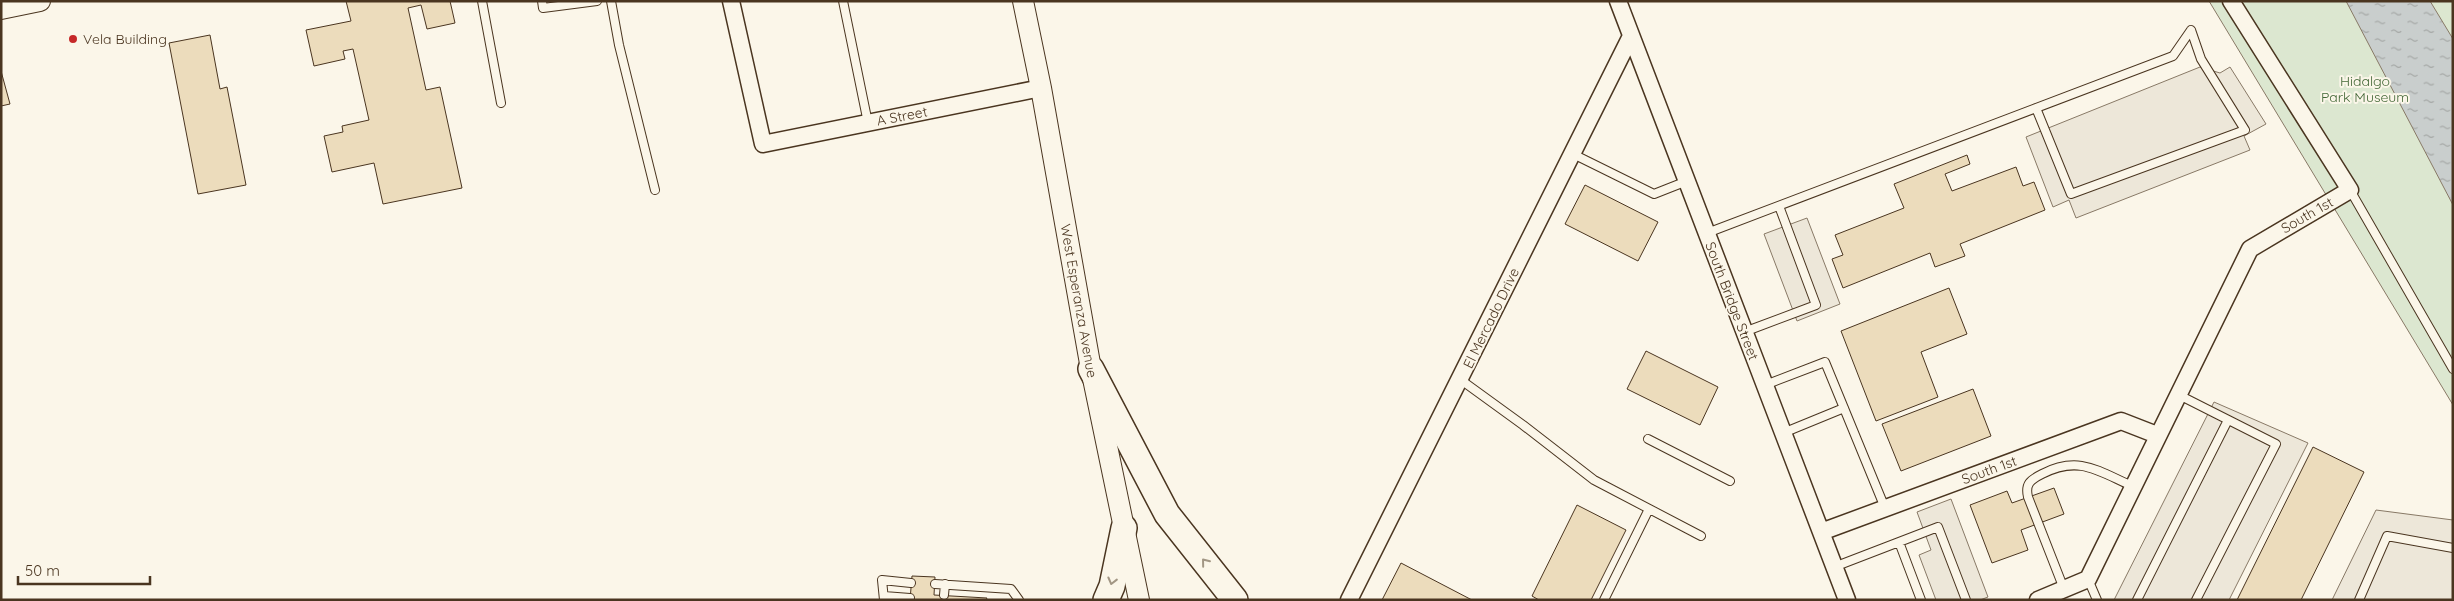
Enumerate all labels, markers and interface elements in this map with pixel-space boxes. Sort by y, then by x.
place label: Vela Building [83,30,167,48]
marker: Vela Building [67,33,79,45]
park label: Hidalgo Park Museum [2321,72,2409,106]
street label: A Street [875,102,929,130]
street label: South 1st [2278,193,2337,237]
street label: West Esperanza Avenue [1057,223,1101,379]
street label: South Bridge Street [1701,239,1763,363]
street label: El Mercado Drive [1459,265,1523,371]
street label: South 1st [1959,452,2019,488]
scale bar [18,554,150,586]
one-way arrow [1202,558,1211,567]
text: 50 m [25,561,60,580]
one-way arrow [1107,577,1118,586]

